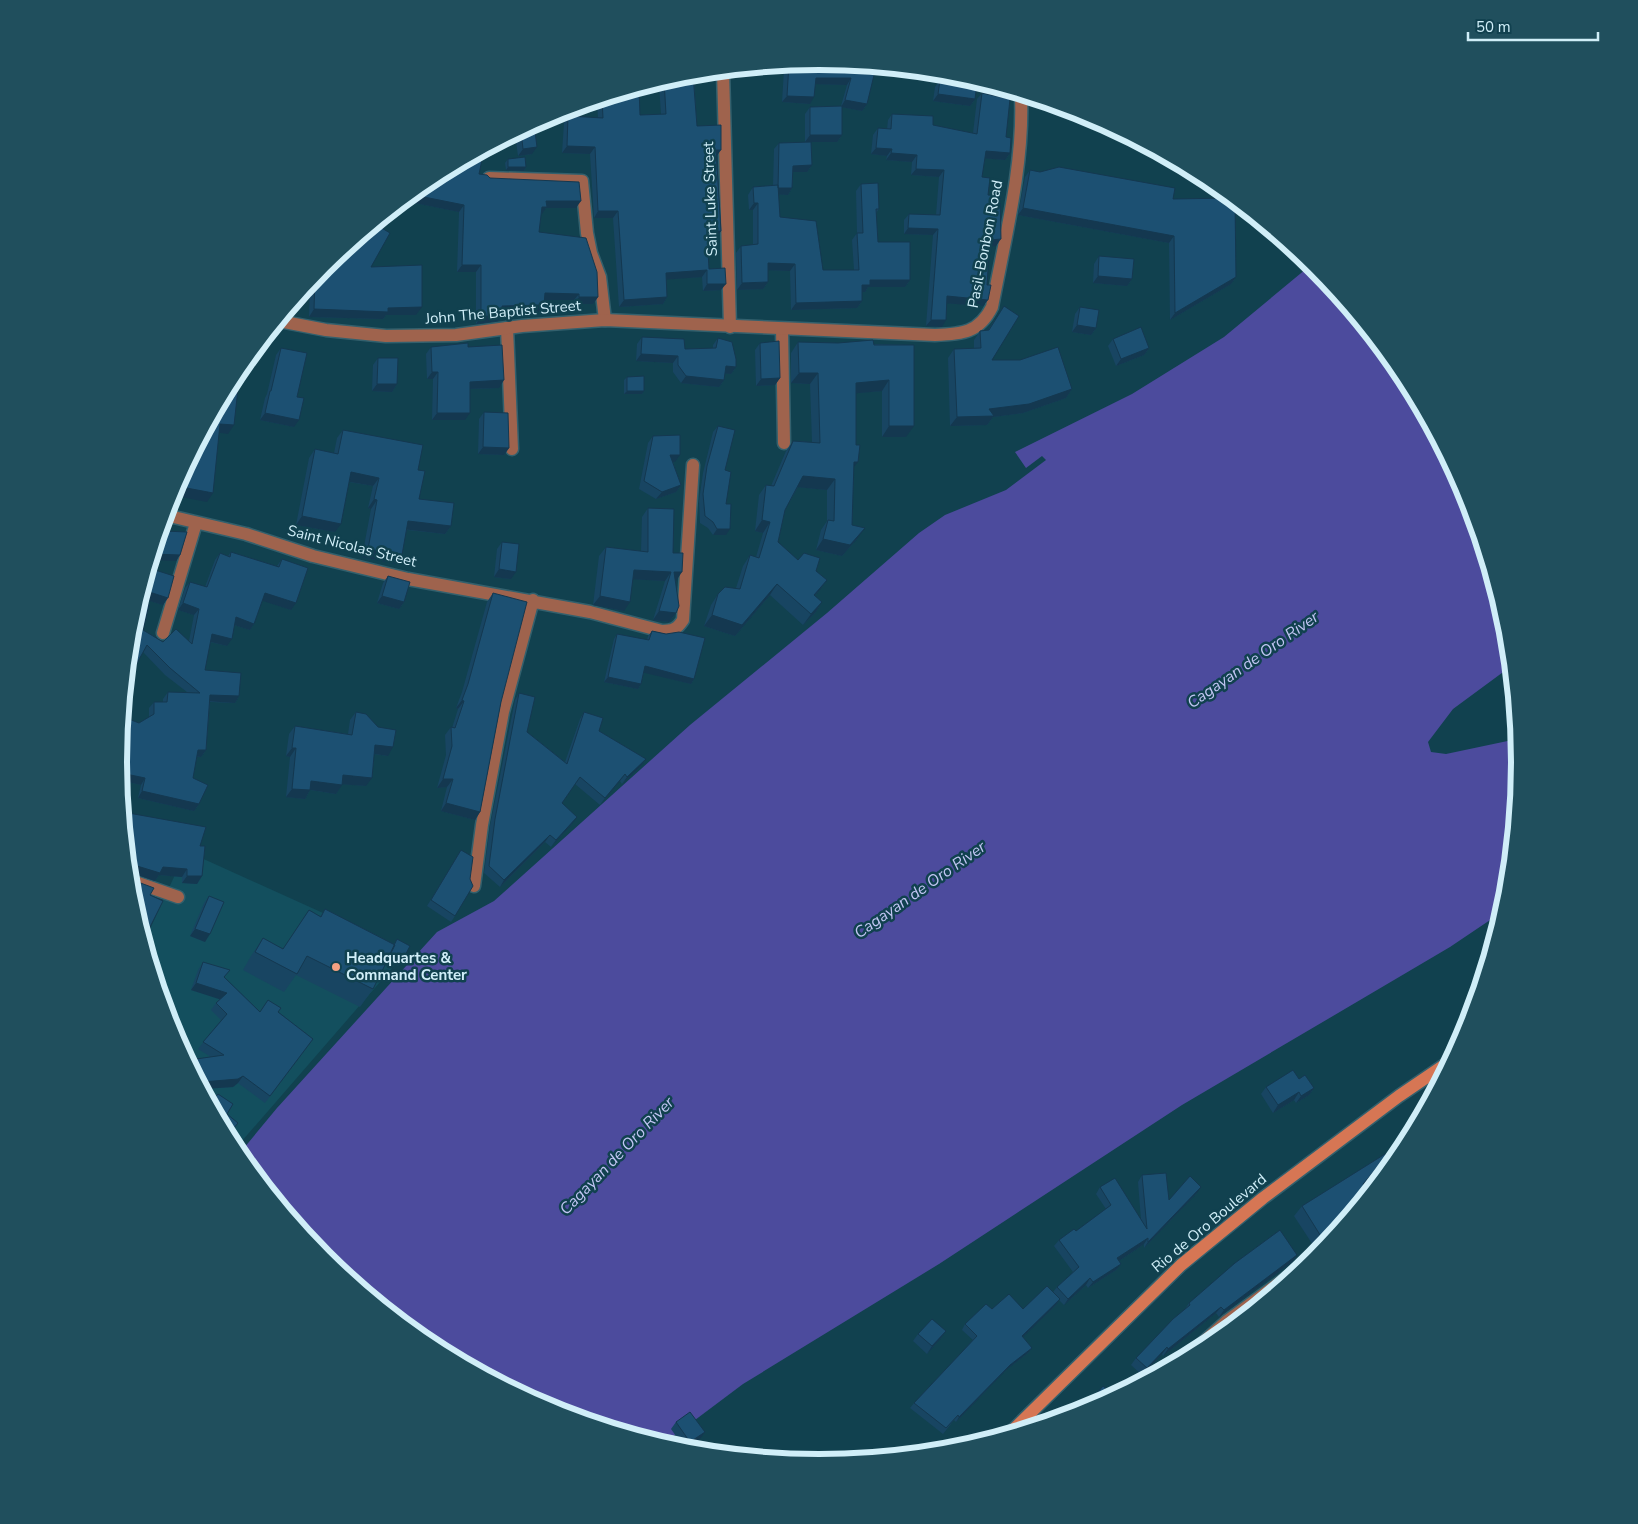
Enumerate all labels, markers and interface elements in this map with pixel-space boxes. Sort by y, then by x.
scale bar [1468,10,1598,42]
text: 50 m [1476,17,1511,37]
street label: Saint Luke Street [698,141,722,257]
street label: Pasil-Bonbon Road [963,178,1007,310]
street label: John The Baptist Street [423,295,582,329]
street label: Saint Nicolas Street [285,520,419,572]
water label: Cagayan de Oro River [1183,605,1324,714]
water label: Cagayan de Oro River [850,835,991,944]
place label: Headquartes & Command Center [346,948,467,985]
marker: Headquartes & Command Center [330,961,342,973]
water label: Cagayan de Oro River [555,1091,680,1220]
street label: Rio de Oro Boulevard [1147,1169,1271,1277]

